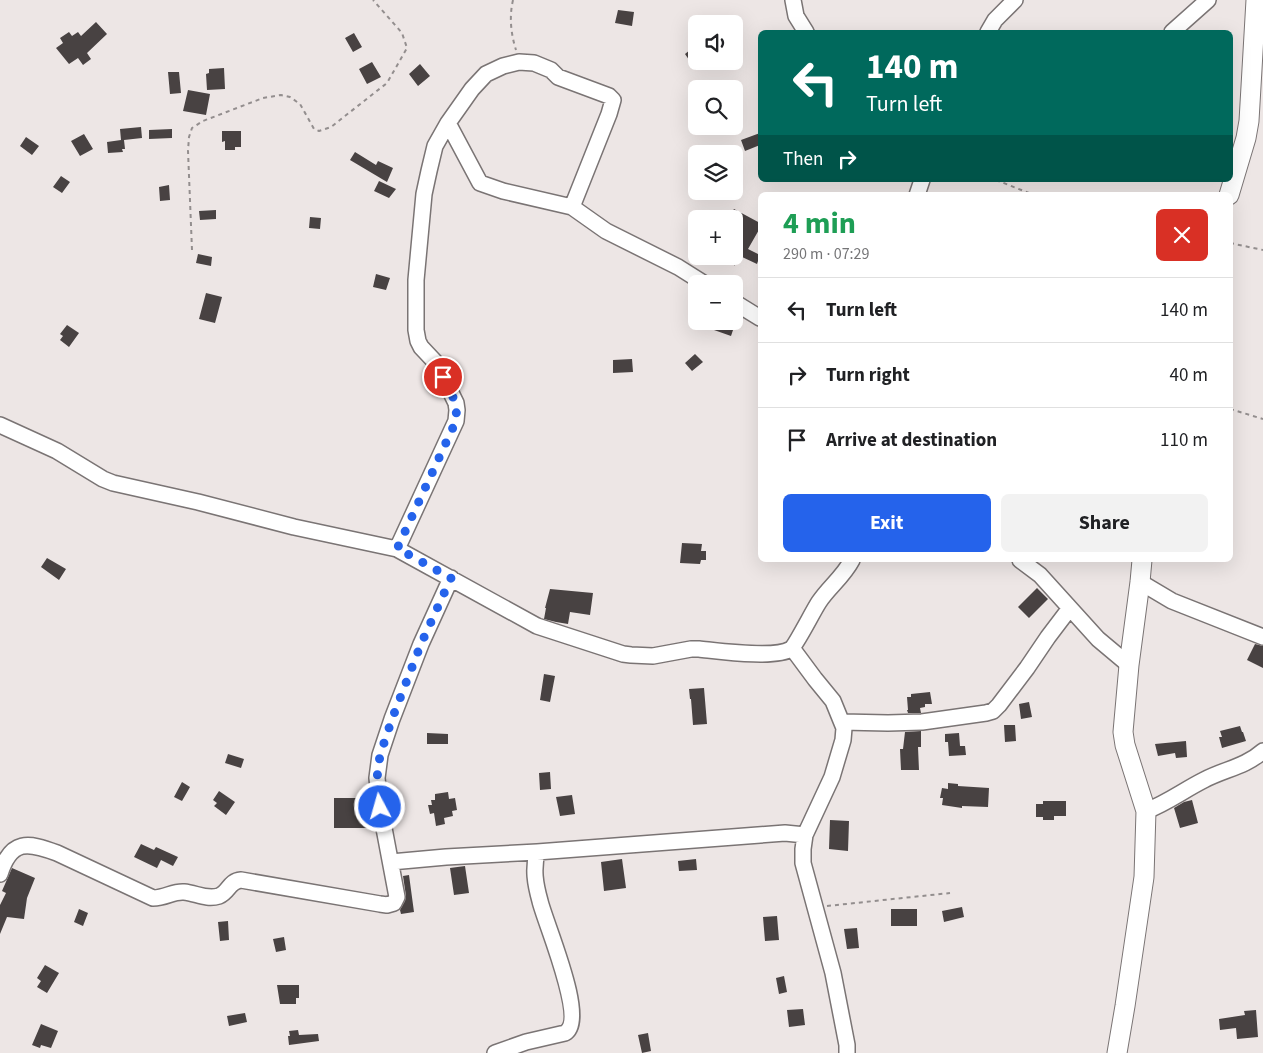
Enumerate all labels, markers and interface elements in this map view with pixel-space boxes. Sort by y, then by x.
map controls [688,15,743,330]
button: sound [688,15,743,70]
text: 140 m [866,42,958,92]
icon: left [783,50,848,115]
button: search [688,80,743,135]
text: Turn left [866,88,942,120]
button: layers [688,145,743,200]
icon: right [833,145,861,173]
text: Then [783,146,823,173]
text: 4 min [783,202,856,245]
button: close [1156,209,1208,261]
button: + [688,210,743,265]
text: 290 m · 07:29 [783,243,870,265]
button: − [688,275,743,330]
icon: left [783,296,811,324]
text: Turn left [826,297,897,324]
text: 140 m [1160,297,1208,324]
pin [422,356,464,398]
icon: right [783,361,811,389]
text: Turn right [826,362,910,389]
text: 40 m [1170,362,1208,389]
icon: arrive [429,363,457,391]
icon: arrive [783,426,811,454]
text: Arrive at destination [826,427,997,454]
text: 110 m [1160,427,1208,454]
button: Exit [783,494,991,552]
button: Share [1001,494,1208,552]
position arrow [353,780,405,832]

